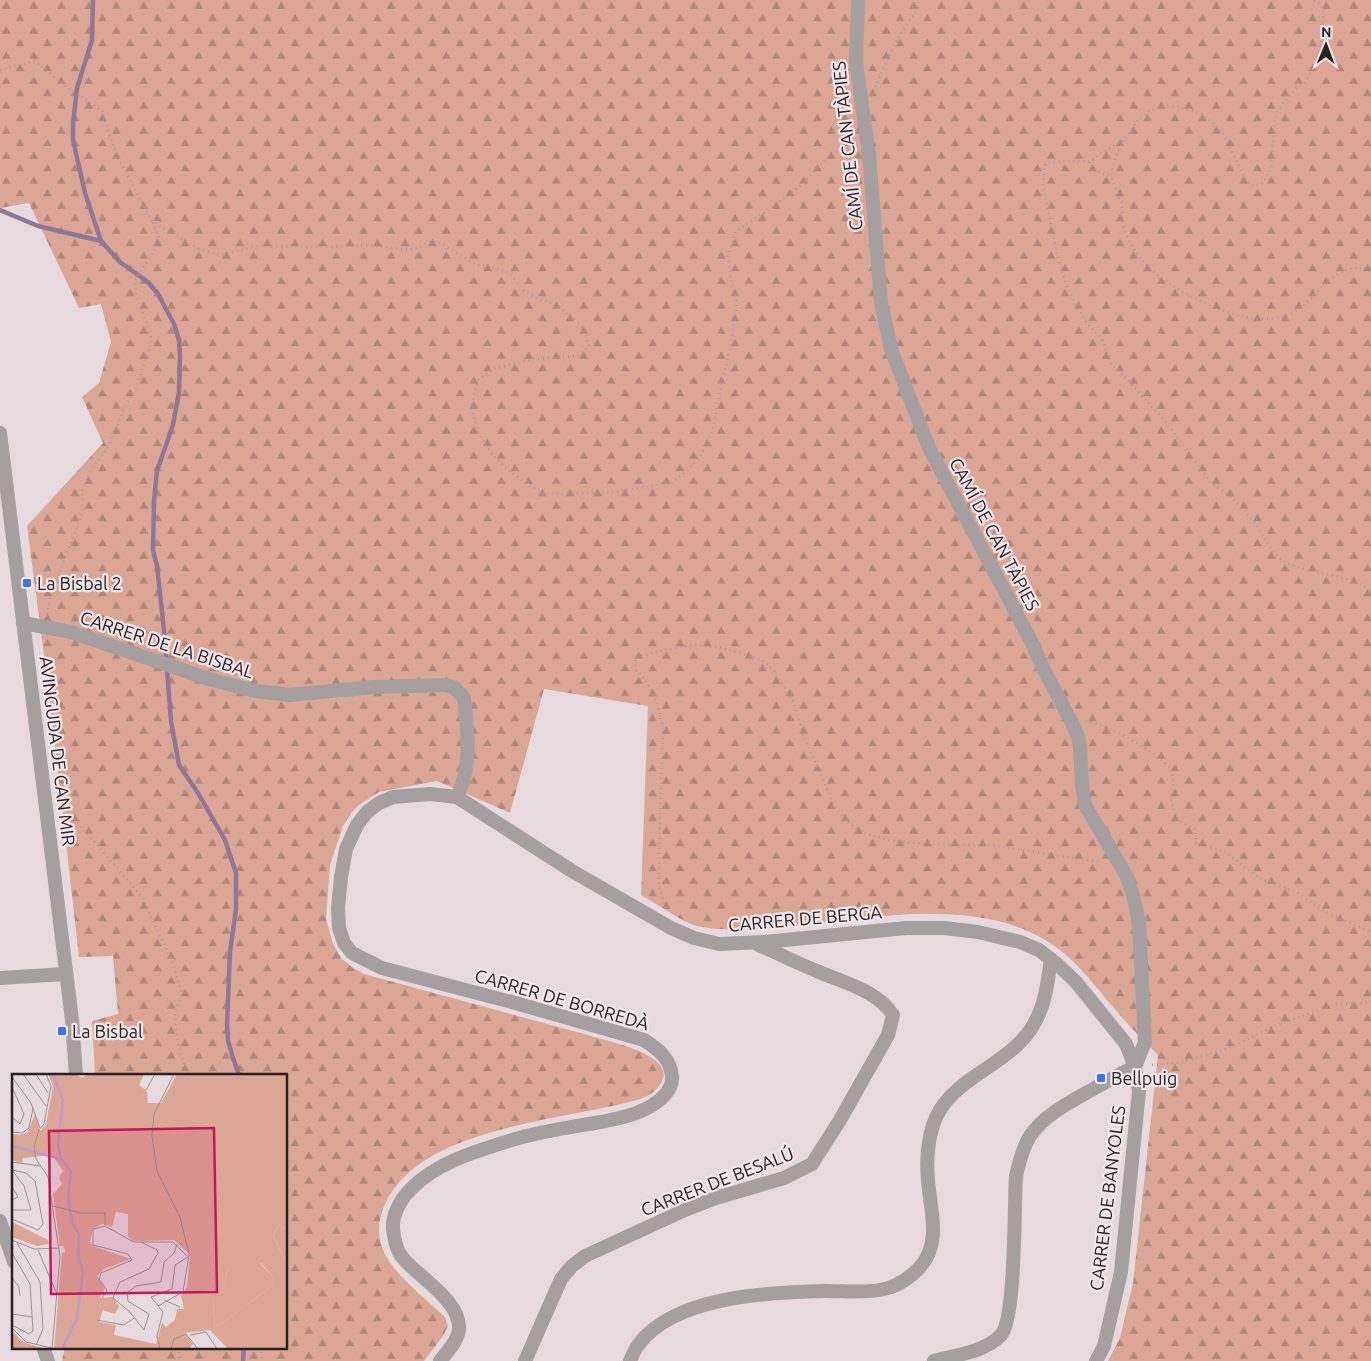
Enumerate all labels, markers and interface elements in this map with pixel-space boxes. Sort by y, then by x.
north arrow [1301,20,1351,70]
text: N [1321,24,1332,40]
street label: CAMÍ DE CAN TÀPIES [827,60,866,232]
street label: CAMÍ DE CAN TÀPIES [946,454,1045,614]
place label: La Bisbal 2 [37,573,122,593]
marker: La Bisbal 2 [21,577,33,589]
street label: CARRER DE LA BISBAL [78,606,256,682]
street label: AVINGUDA DE CAN MIR [36,655,80,847]
street label: CARRER DE BERGA [727,901,883,935]
street label: CARRER DE BORREDÀ [473,964,652,1034]
place label: La Bisbal [72,1021,143,1041]
marker: La Bisbal [56,1025,68,1037]
place label: Bellpuig [1111,1068,1177,1088]
marker: Bellpuig [1095,1072,1107,1084]
inset map [12,1074,288,1348]
street label: CARRER DE BANYOLES [1086,1104,1128,1292]
street label: CARRER DE BESALÚ [637,1142,796,1219]

